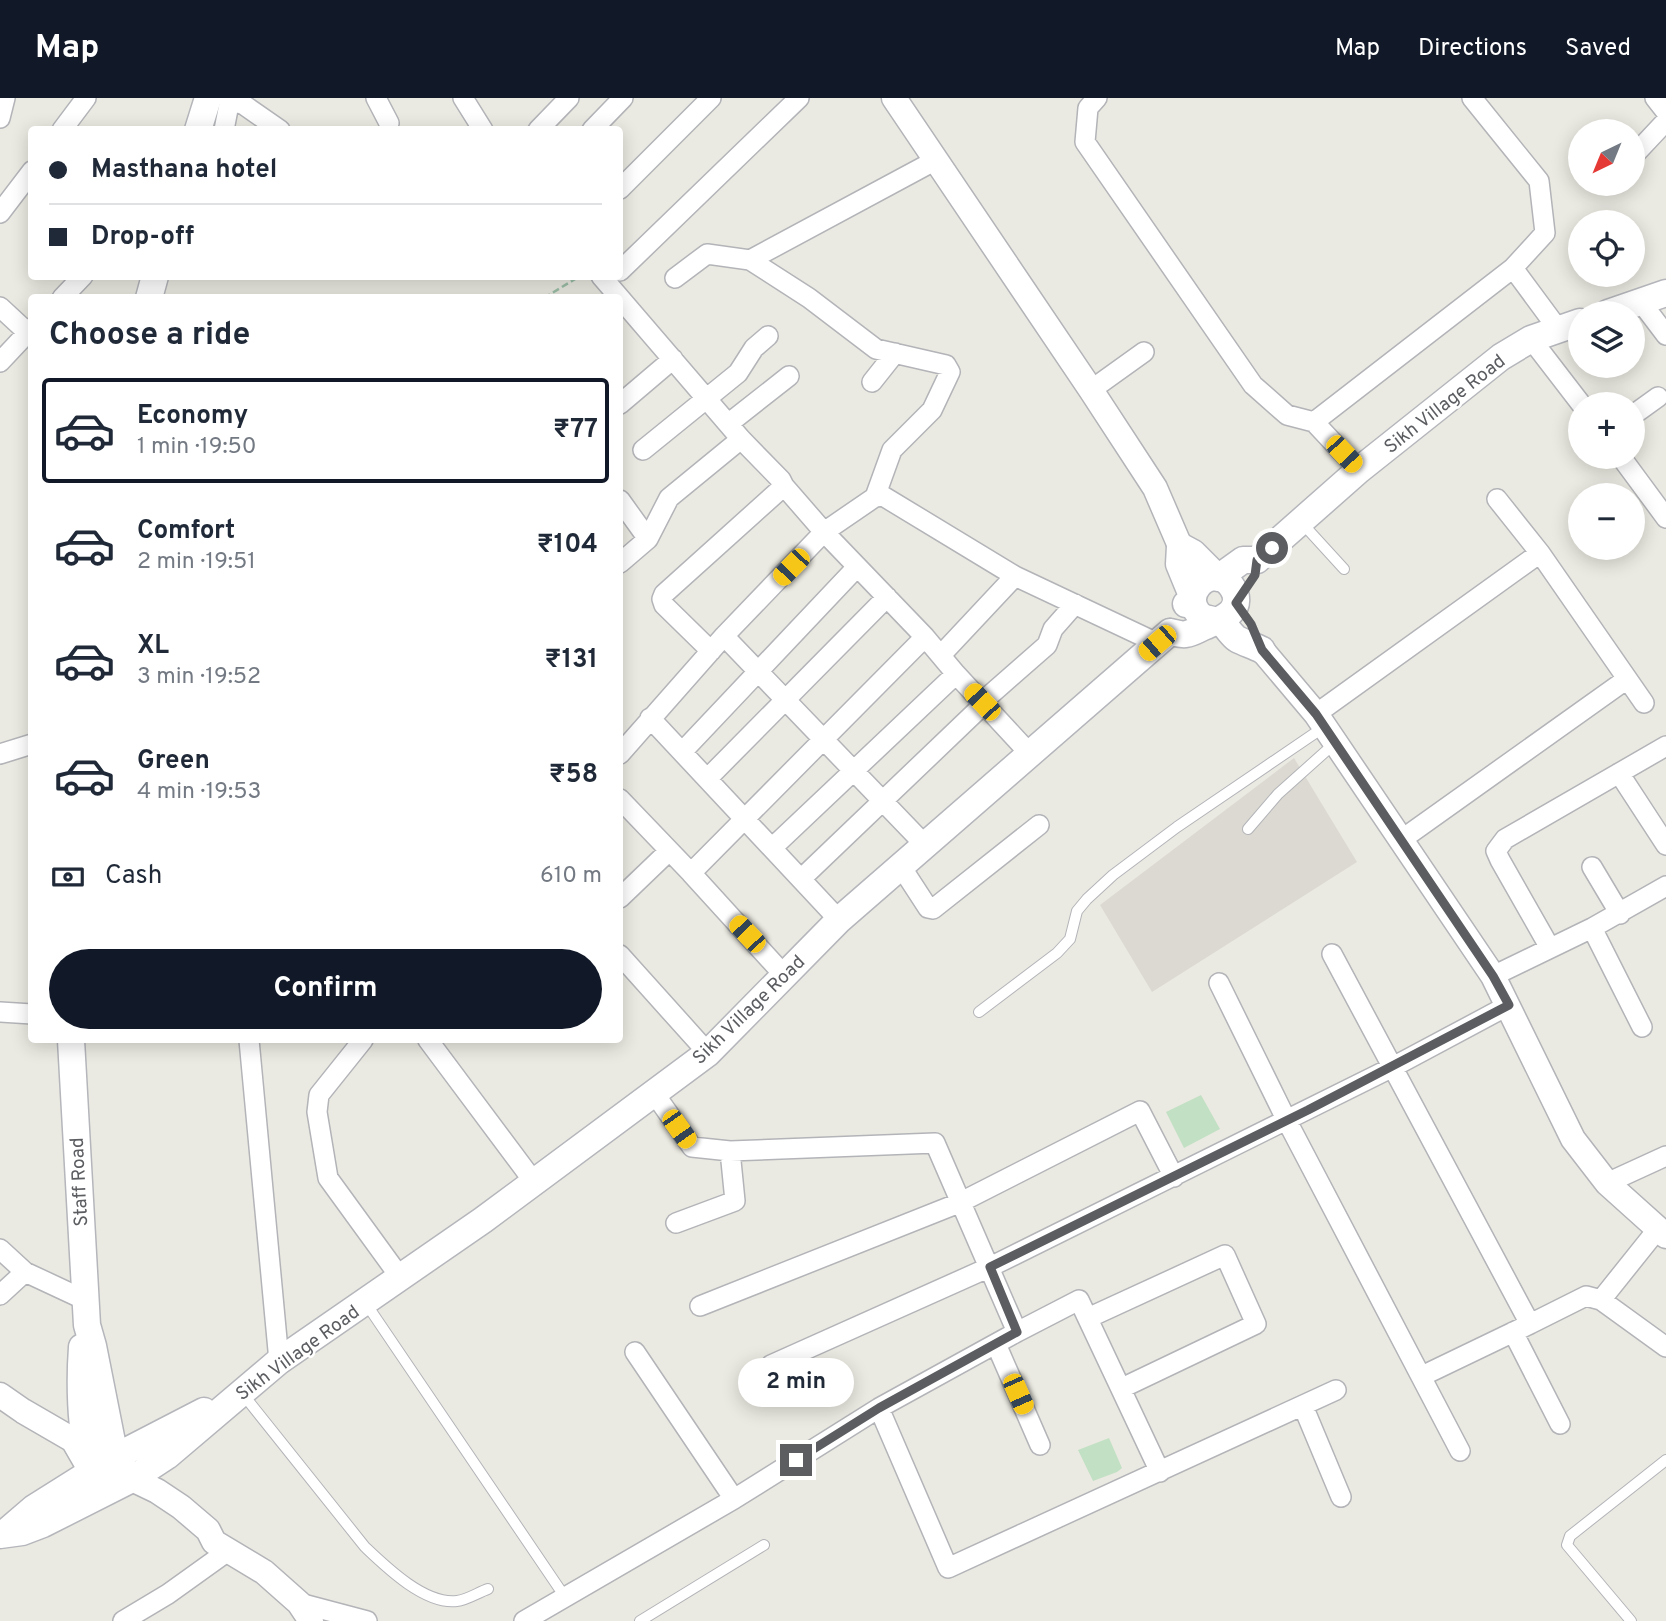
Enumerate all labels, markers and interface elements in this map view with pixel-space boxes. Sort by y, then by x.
text: Map [35,28,99,70]
text: Map [1335,34,1380,64]
text: Directions [1418,34,1527,64]
text: Saved [1565,34,1631,64]
north arrow [1568,119,1645,196]
map controls [1568,119,1645,560]
text: Masthana hotel [91,154,277,187]
button: locate [1568,210,1645,287]
text: Drop-off [91,221,194,254]
button: layers [1568,301,1645,378]
text: Choose a ride [49,316,250,356]
street label: Sikh Village Road [1380,350,1511,459]
button: + [1568,392,1645,469]
icon: car [53,399,116,462]
text: Economy [137,400,248,433]
text: ₹77 [553,414,598,447]
car [1322,431,1367,477]
text: 1 min · 19:50 [137,433,257,462]
button: − [1568,483,1645,560]
icon: car [53,514,116,577]
text: Comfort [137,515,235,548]
text: ₹104 [537,529,598,562]
route start [1256,532,1288,564]
car [769,545,814,589]
text: 2 min · 19:51 [137,548,256,577]
car [1135,621,1180,665]
icon: car [53,629,116,692]
text: XL [137,630,169,663]
text: ₹131 [545,644,598,677]
text: 3 min · 19:52 [137,663,261,692]
car [960,679,1005,725]
icon: car [53,744,116,807]
text: Green [137,745,210,778]
text: ₹58 [549,759,598,792]
text: 4 min · 19:53 [137,778,261,807]
icon: cash [49,858,87,896]
text: Cash [105,860,162,893]
text: 610 m [540,862,602,891]
car [725,911,770,957]
button: Confirm [49,949,602,1029]
street label: Sikh Village Road [688,951,811,1070]
car [659,1106,700,1152]
street label: Staff Road [66,1137,94,1227]
street label: Sikh Village Road [231,1301,365,1407]
callout: 2 min [738,1358,854,1408]
text: 2 min [766,1368,826,1397]
car [1000,1371,1037,1417]
route end [780,1444,812,1476]

